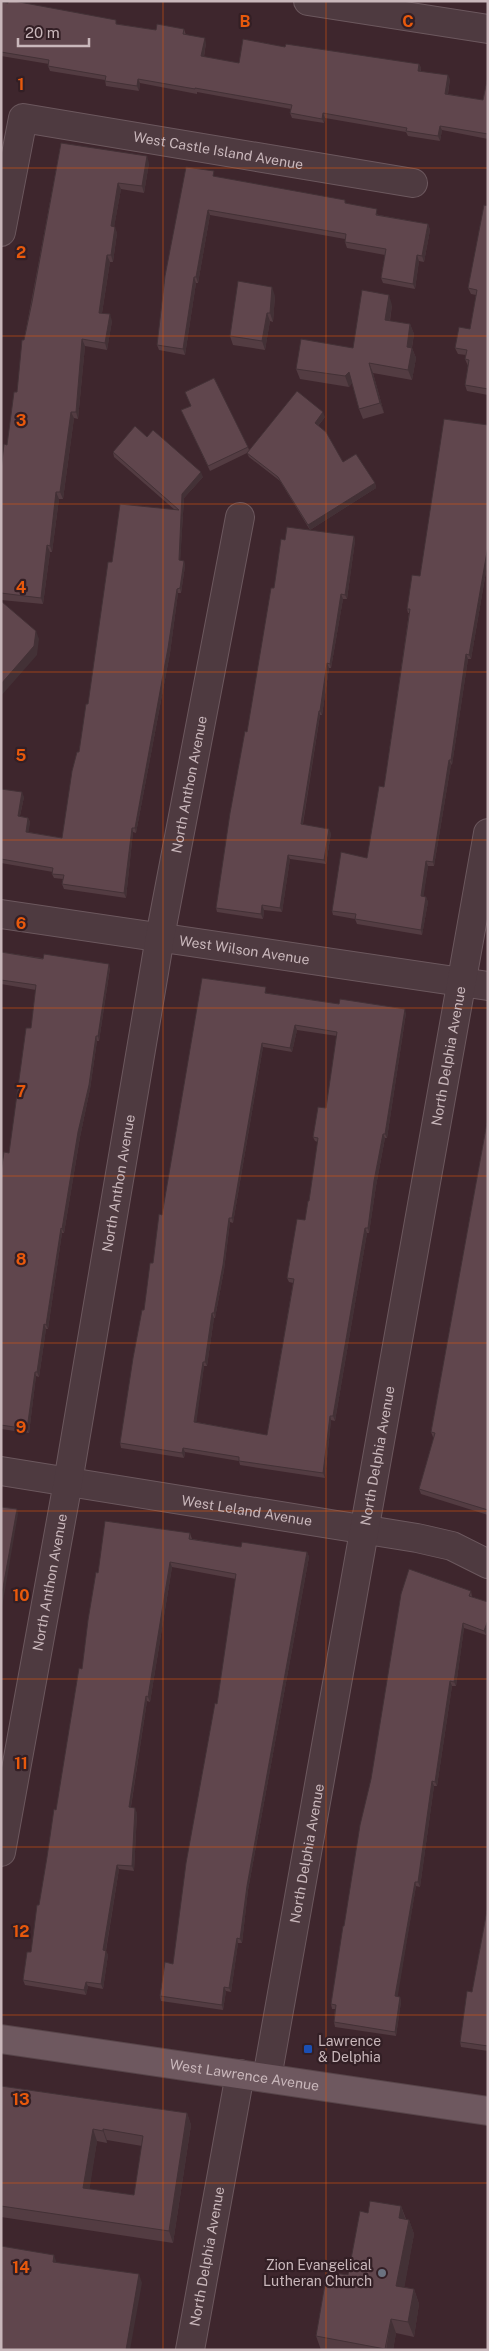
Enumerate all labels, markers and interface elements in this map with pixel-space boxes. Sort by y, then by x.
text: B [240,12,251,31]
text: C [402,12,414,31]
scale bar [18,15,89,47]
text: 20 m [25,24,60,41]
text: 1 [18,75,24,94]
street label: West Castle Island Avenue [132,128,304,173]
text: 2 [16,243,26,262]
text: 3 [16,411,26,430]
text: 4 [16,578,27,597]
street label: North Anthon Avenue [168,714,210,854]
text: 5 [16,746,27,765]
text: 6 [16,914,26,933]
street label: West Wilson Avenue [178,932,311,968]
street label: North Delphia Avenue [428,985,469,1127]
text: 7 [16,1082,26,1101]
street label: North Anthon Avenue [99,1113,138,1253]
text: 8 [16,1250,27,1269]
street label: North Delphia Avenue [357,1385,398,1527]
text: 9 [16,1418,26,1437]
street label: West Leland Avenue [180,1492,313,1529]
street label: North Anthon Avenue [30,1512,70,1652]
text: 10 [12,1586,30,1605]
text: 11 [14,1754,28,1773]
street label: North Delphia Avenue [287,1782,327,1925]
text: 12 [12,1922,30,1941]
place label: Lawrence & Delphia [318,2033,381,2065]
marker: Lawrence & Delphia [302,2043,314,2055]
street label: West Lawrence Avenue [168,2056,320,2094]
text: 13 [12,2090,30,2109]
street label: North Delphia Avenue [186,2185,227,2328]
place label: Zion Evangelical Lutheran Church [263,2257,372,2289]
text: 14 [12,2258,30,2277]
marker: Zion Evangelical Lutheran Church [376,2267,388,2279]

